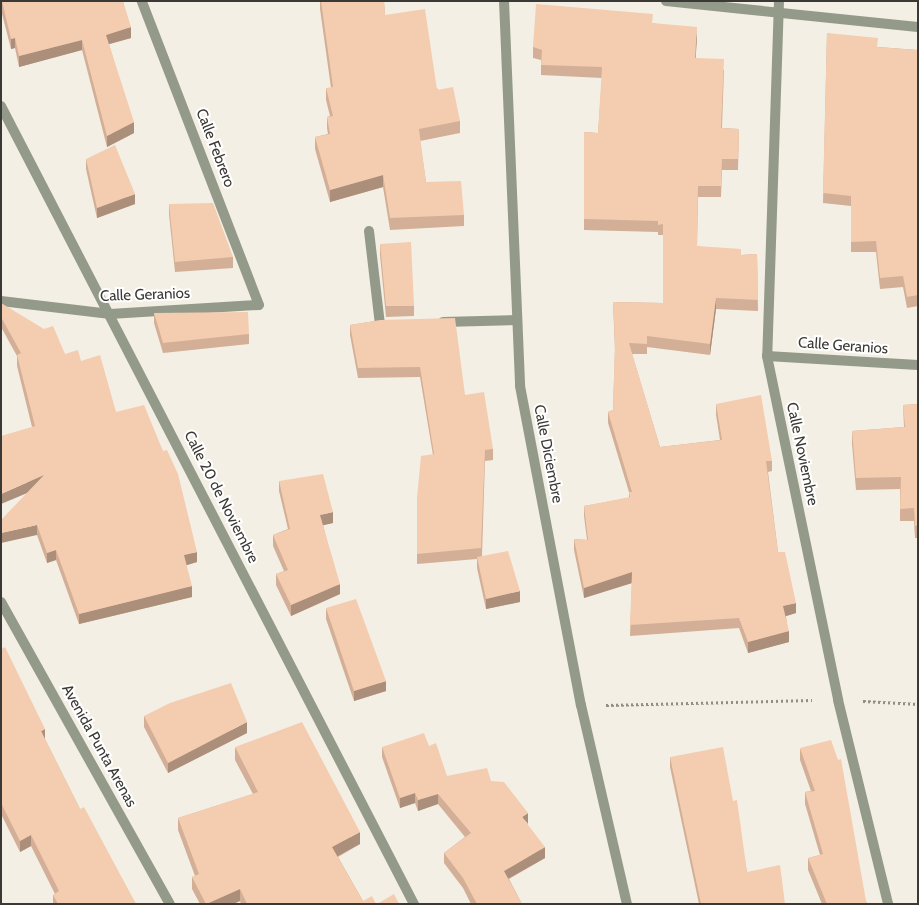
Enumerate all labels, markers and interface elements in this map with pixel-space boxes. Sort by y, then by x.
street label: Calle Febrero [192,106,238,190]
street label: Calle Geranios [100,284,190,306]
street label: Calle Geranios [797,334,889,358]
street label: Calle Noviembre [782,401,822,507]
street label: Calle Diciembre [530,403,566,505]
street label: Calle 20 de Noviembre [180,428,262,566]
street label: Avenida Punta Arenas [58,681,140,811]

